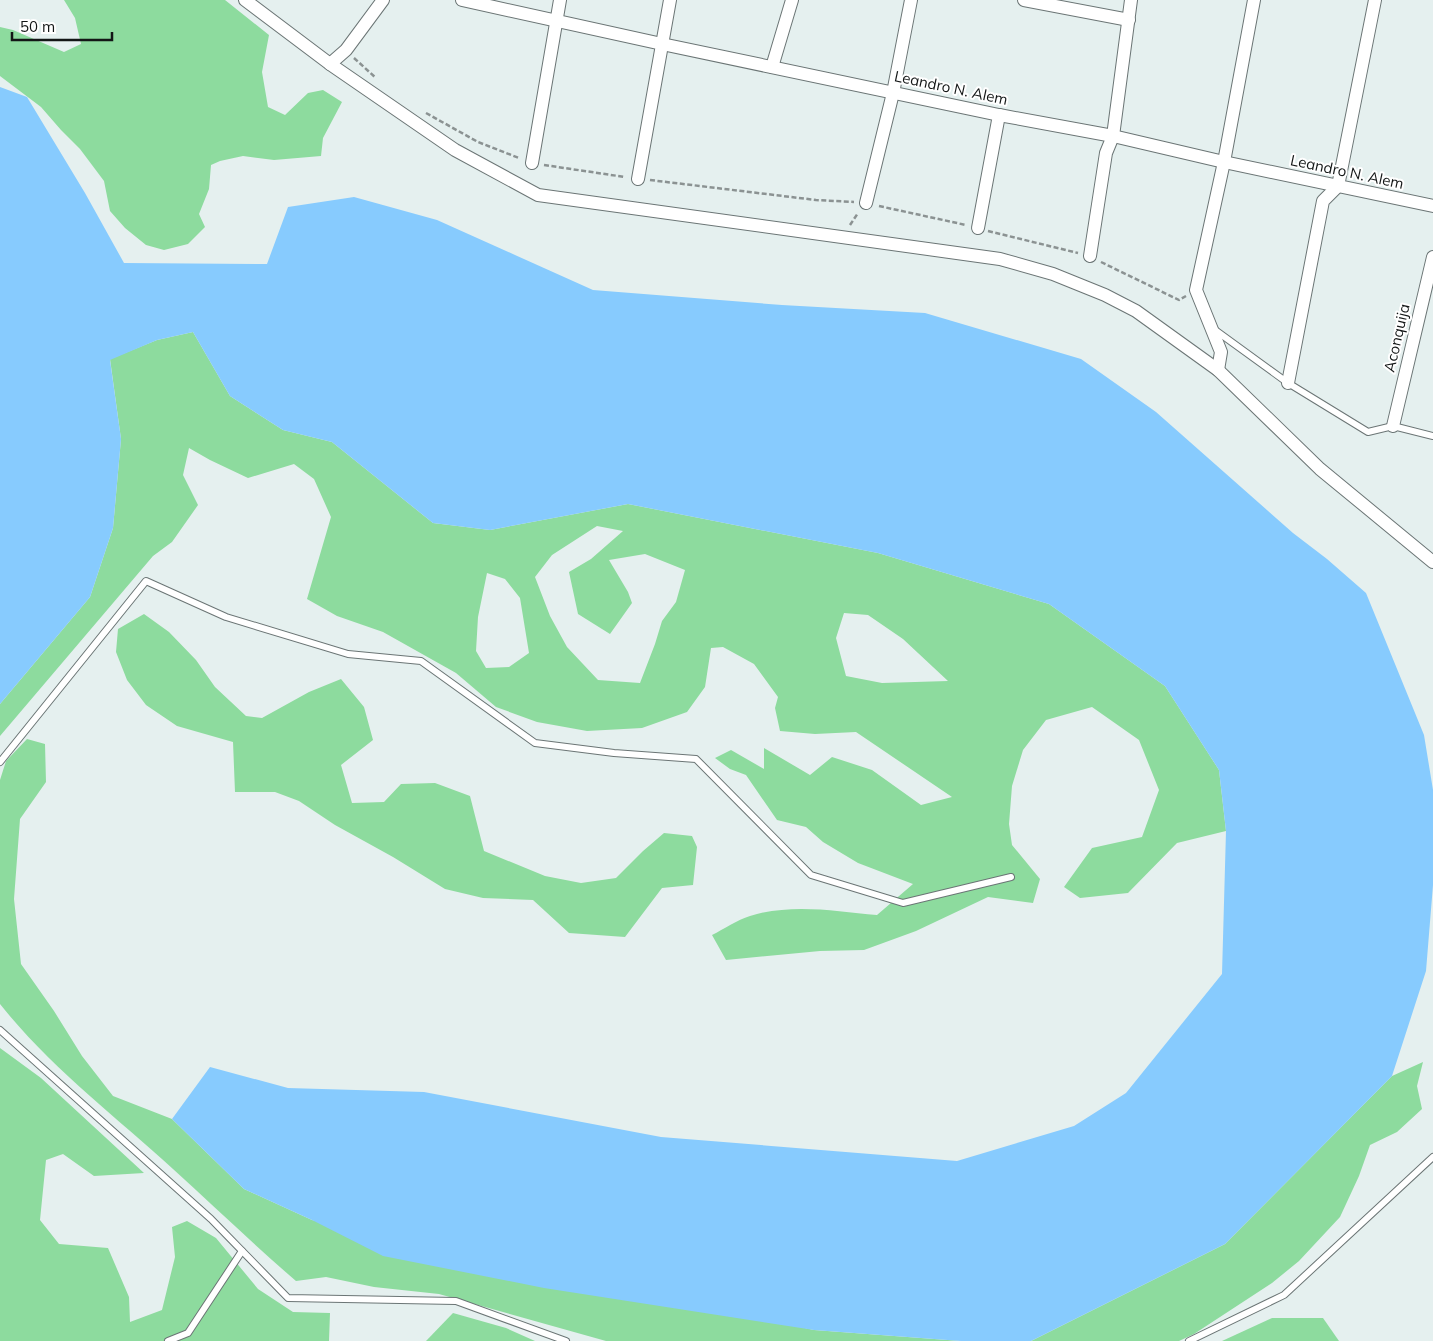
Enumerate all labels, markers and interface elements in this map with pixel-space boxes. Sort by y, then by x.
scale bar [12,10,112,42]
text: 50 m [20,17,55,36]
street label: Leandro N. Alem [893,66,1009,109]
street label: Leandro N. Alem [1289,150,1405,193]
street label: Aconquija [1379,302,1414,374]

